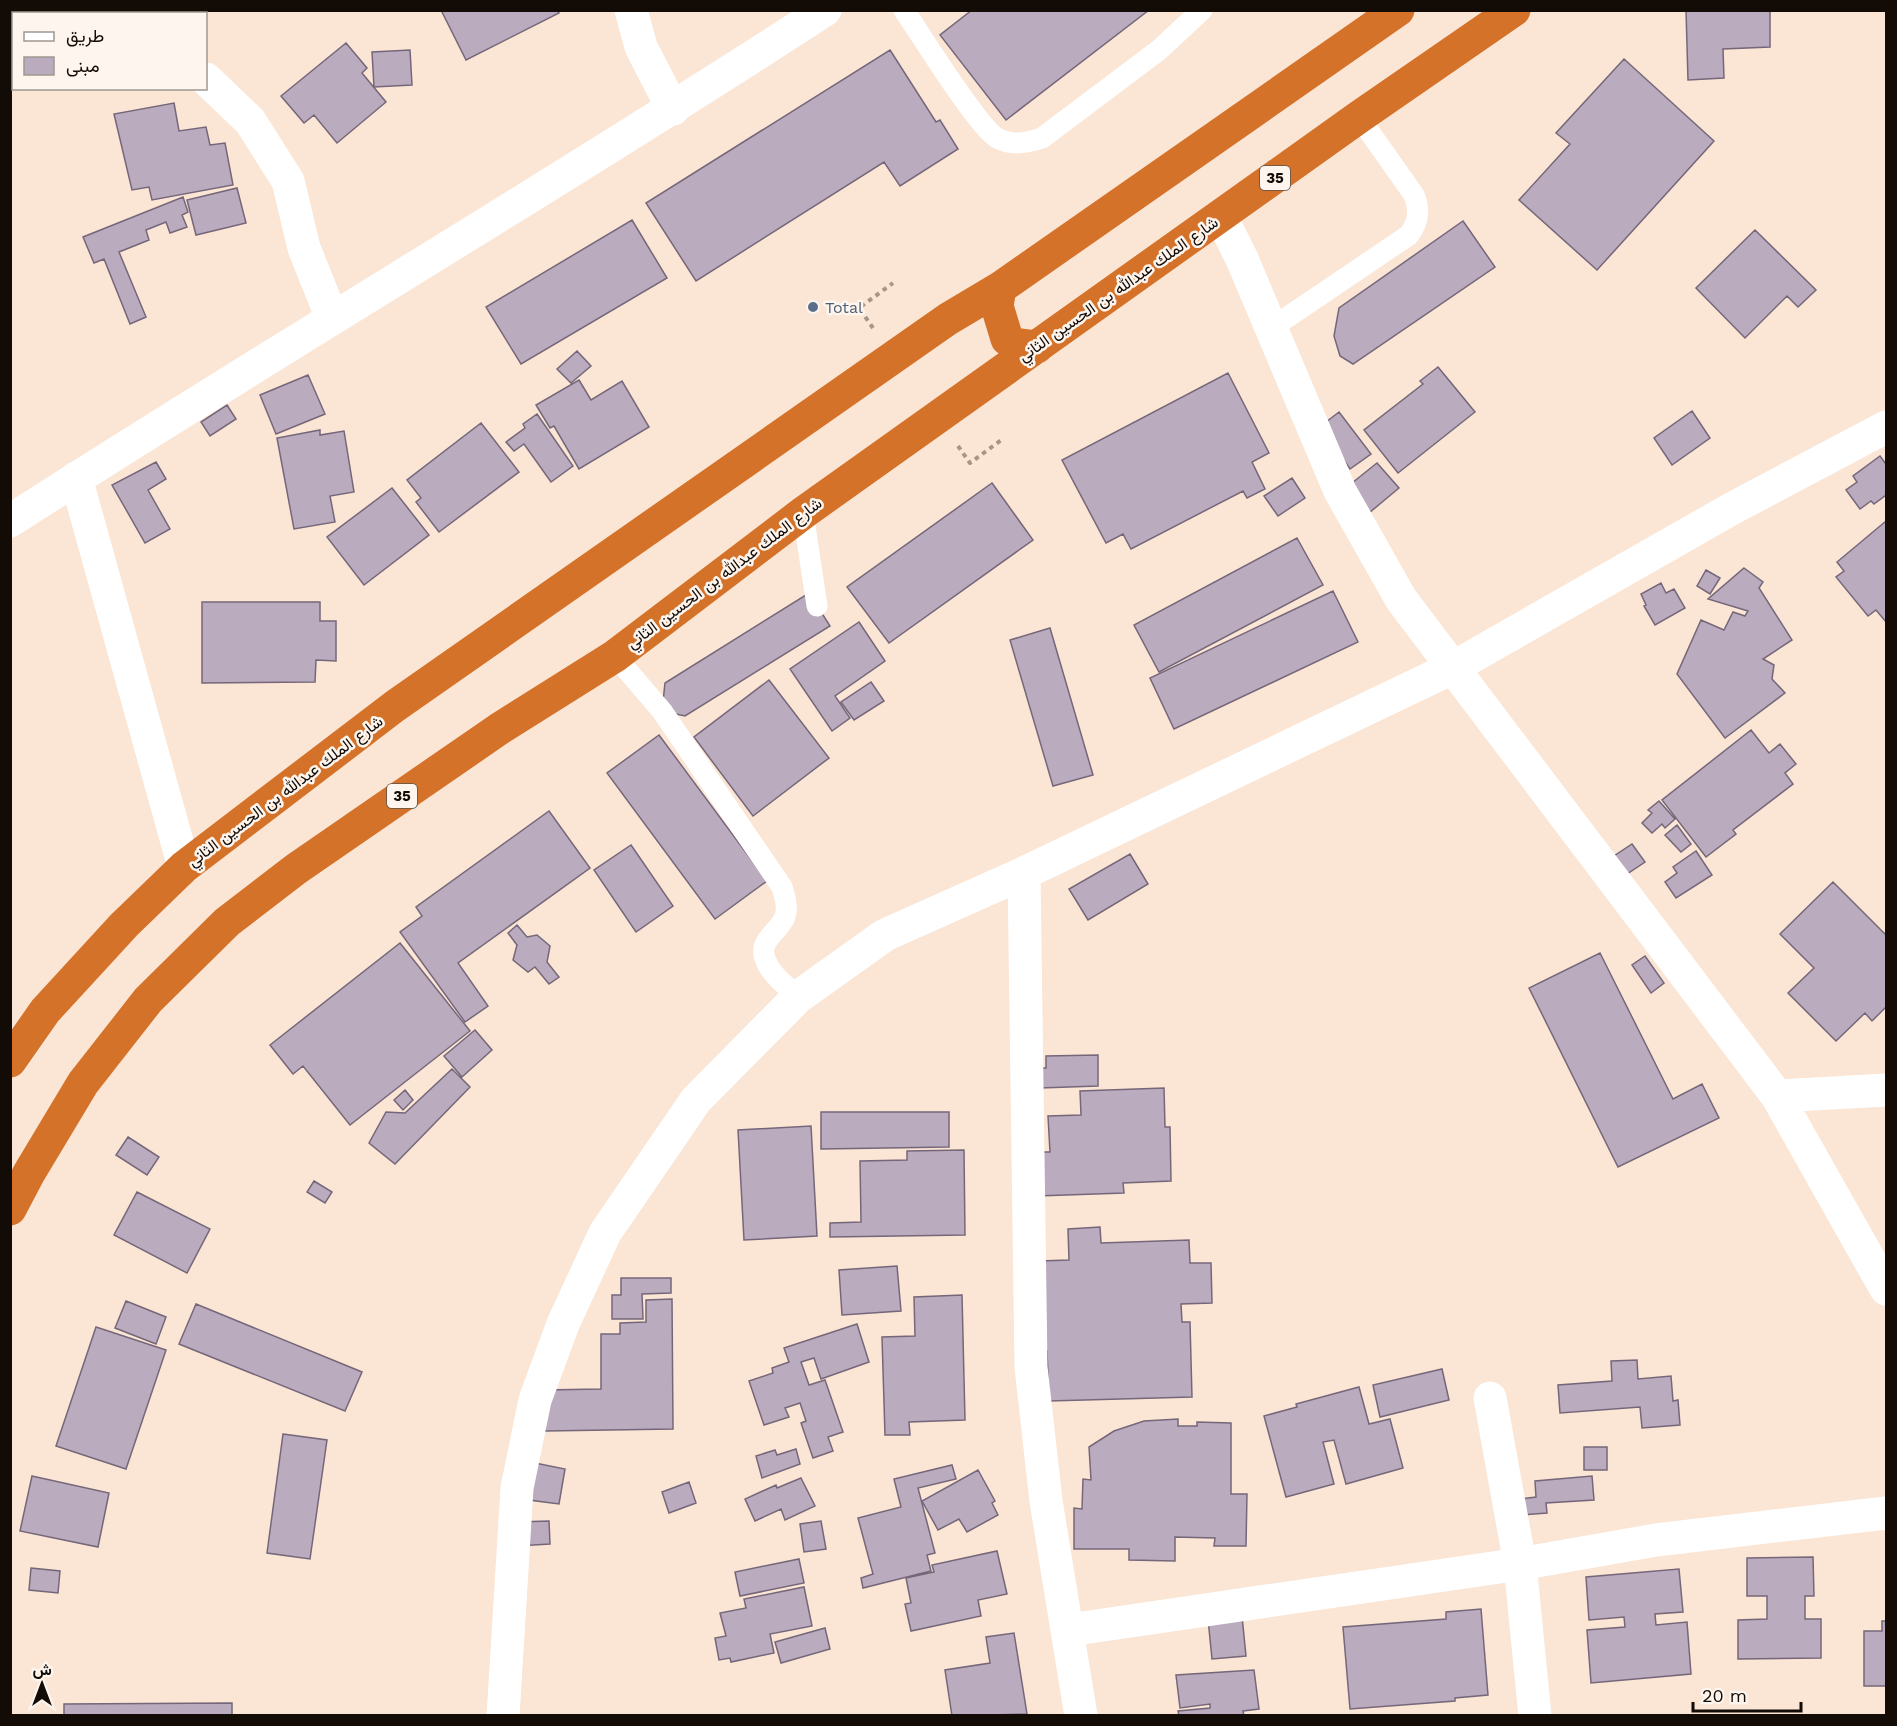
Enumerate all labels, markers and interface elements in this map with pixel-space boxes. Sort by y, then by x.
legend [12,12,207,90]
text: طريق [66,25,104,47]
text: مبنى [66,55,100,77]
road number: 35 [1260,166,1290,190]
street label: شارع الملك عبدالله بن الحسين الثاني [1014,213,1224,369]
place label: Total [825,298,863,317]
marker: Total [806,300,820,314]
street label: شارع الملك عبدالله بن الحسين الثاني [623,493,828,656]
street label: شارع الملك عبدالله بن الحسين الثاني [184,711,389,874]
road number: 35 [387,784,417,808]
north arrow [12,1654,72,1714]
text: ش [32,1660,52,1679]
scale bar [1693,1675,1801,1713]
text: 20 m [1702,1685,1747,1706]

